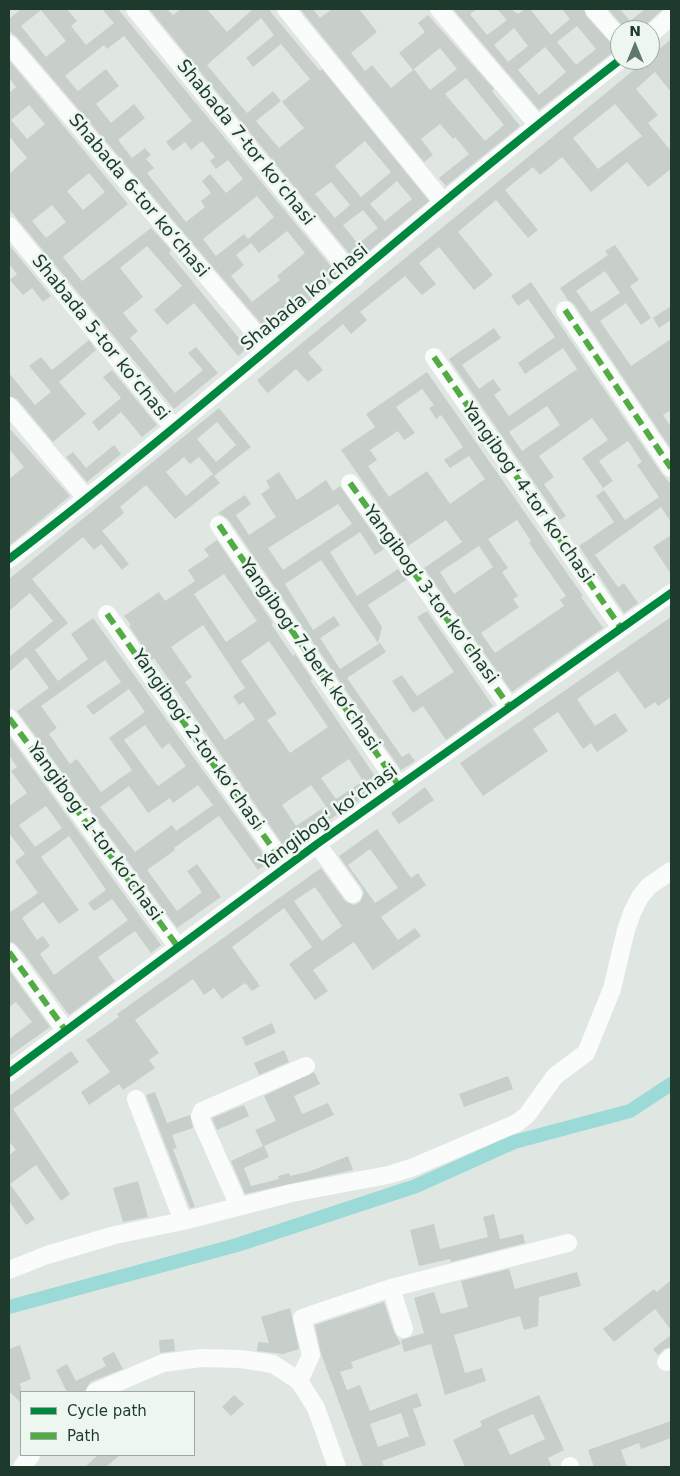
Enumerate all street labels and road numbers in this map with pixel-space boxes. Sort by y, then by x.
street label: Shabada 7-tor koʻchasi [172,56,318,230]
street label: Shabada 6-tor koʻchasi [63,110,213,282]
street label: Shabada koʻchasi [237,240,373,356]
street label: Shabada 5-tor koʻchasi [27,251,173,425]
street label: Yangibogʻ 4-tor koʻchasi [456,399,598,587]
street label: Yangibogʻ 3-tor koʻchasi [358,502,502,688]
street label: Yangibogʻ 7-berk koʻchasi [234,555,384,755]
street label: Yangibogʻ 2-tor koʻchasi [126,646,268,834]
street label: Yangibogʻ 1-tor koʻchasi [22,739,166,925]
street label: Yangibogʻ koʻchasi [256,760,402,876]

